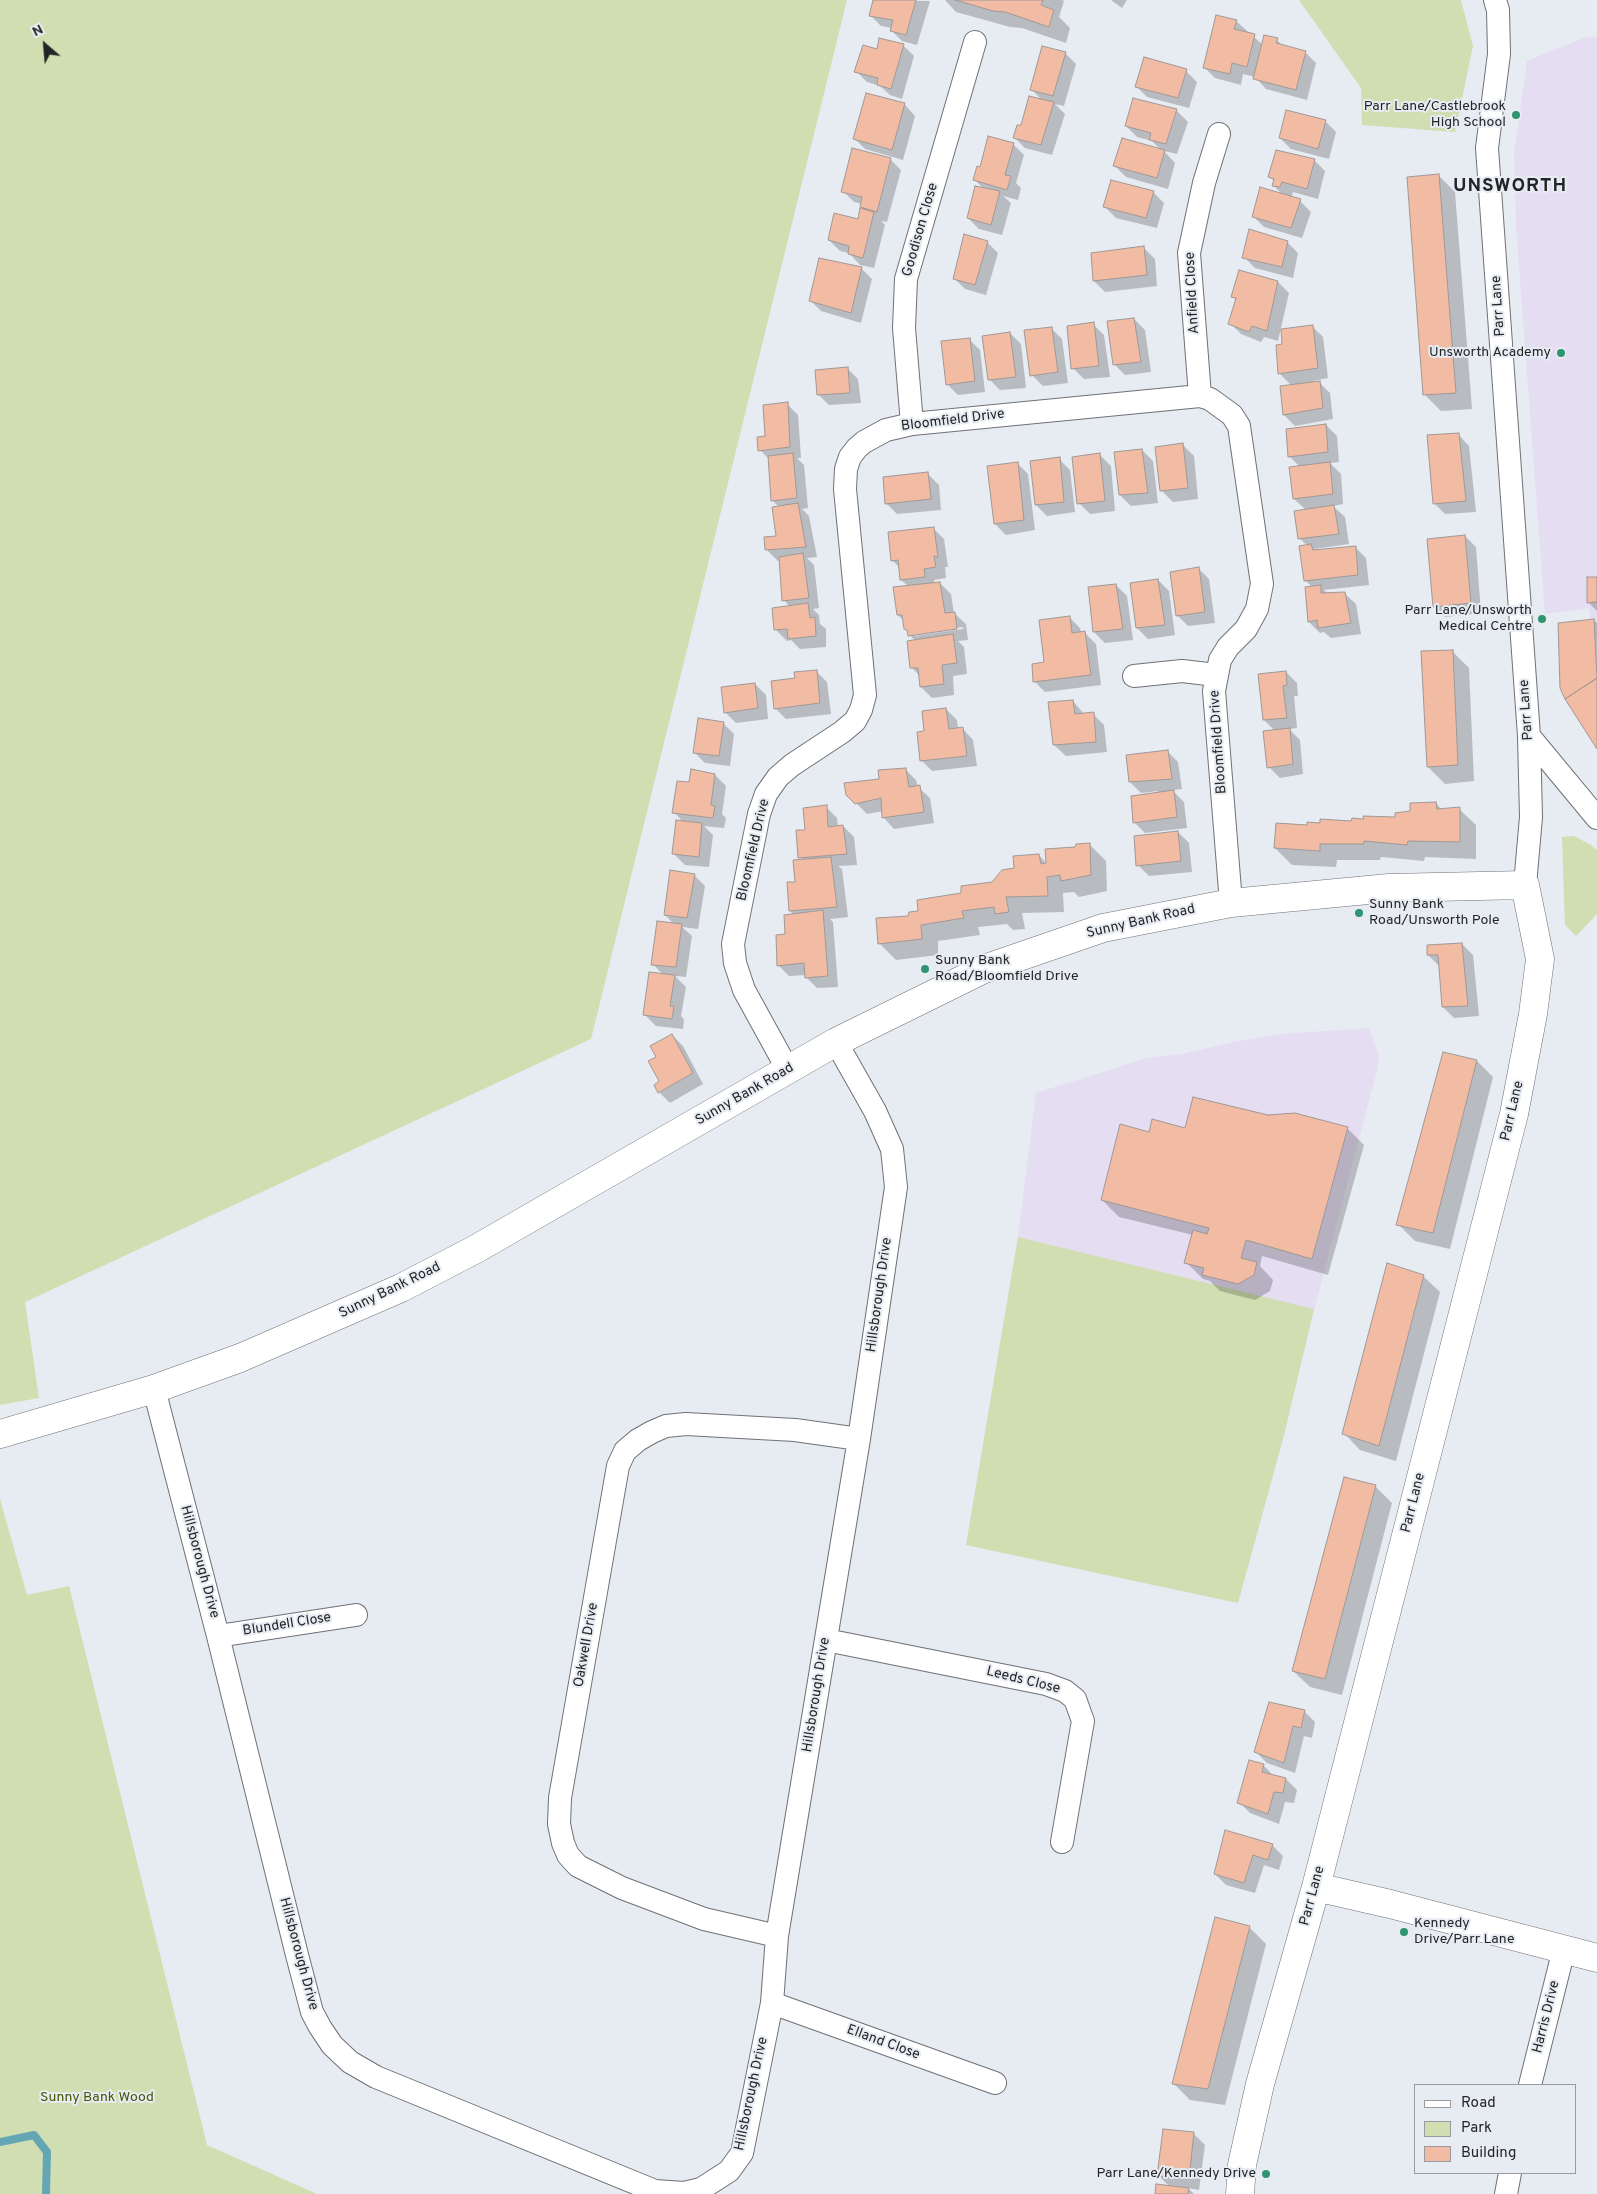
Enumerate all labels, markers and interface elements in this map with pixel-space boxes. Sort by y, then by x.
north arrow [20,20,70,70]
text: N [30,21,46,41]
place label: Parr Lane/Castlebrook High School [1364,99,1506,132]
marker: Parr Lane/Castlebrook High School [1510,109,1522,121]
district label: UNSWORTH [1452,176,1568,198]
street label: Goodison Close [900,181,942,279]
street label: Anfield Close [1182,251,1204,335]
street label: Parr Lane [1488,275,1510,337]
place label: Unsworth Academy [1429,345,1551,361]
marker: Unsworth Academy [1555,347,1567,359]
street label: Bloomfield Drive [900,406,1006,436]
place label: Parr Lane/Unsworth Medical Centre [1405,603,1532,636]
marker: Parr Lane/Unsworth Medical Centre [1536,613,1548,625]
street label: Parr Lane [1516,679,1538,741]
street label: Bloomfield Drive [1207,689,1231,795]
street label: Bloomfield Drive [734,797,774,903]
place label: Sunny Bank Road/Unsworth Pole [1369,897,1500,930]
street label: Sunny Bank Road [1085,901,1197,943]
marker: Sunny Bank Road/Unsworth Pole [1353,907,1365,919]
place label: Sunny Bank Road/Bloomfield Drive [935,953,1078,986]
marker: Sunny Bank Road/Bloomfield Drive [919,963,931,975]
street label: Sunny Bank Road [693,1060,797,1130]
street label: Parr Lane [1498,1079,1528,1143]
street label: Hillsborough Drive [864,1236,896,1354]
street label: Sunny Bank Road [337,1259,443,1323]
street label: Parr Lane [1398,1471,1430,1535]
street label: Hillsborough Drive [176,1504,222,1620]
street label: Oakwell Drive [571,1601,603,1689]
street label: Blundell Close [242,1610,332,1640]
street label: Hillsborough Drive [800,1636,834,1754]
street label: Leeds Close [984,1664,1062,1698]
street label: Parr Lane [1297,1864,1329,1928]
street label: Hillsborough Drive [275,1896,321,2012]
place label: Kennedy Drive/Parr Lane [1414,1916,1514,1948]
marker: Kennedy Drive/Parr Lane [1398,1926,1410,1938]
street label: Harris Drive [1530,1979,1564,2055]
street label: Elland Close [844,2022,922,2064]
street label: Hillsborough Drive [732,2036,772,2152]
legend [1414,2084,1577,2174]
park label: Sunny Bank Wood [40,2090,154,2106]
text: Road [1461,2094,1496,2113]
text: Park [1461,2119,1492,2138]
text: Building [1461,2144,1516,2163]
place label: Parr Lane/Kennedy Drive [1096,2166,1256,2182]
marker: Parr Lane/Kennedy Drive [1260,2168,1272,2180]

